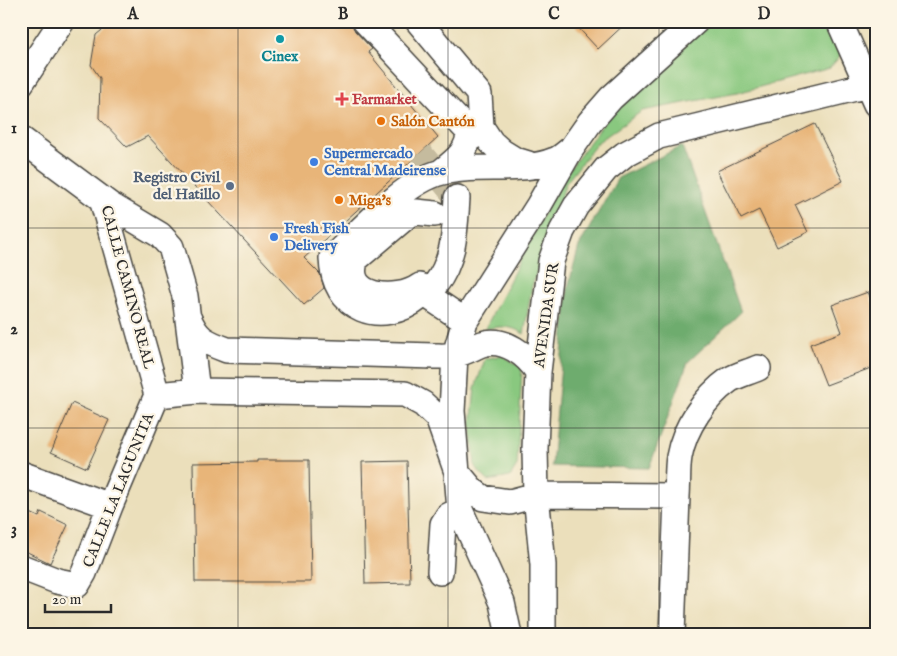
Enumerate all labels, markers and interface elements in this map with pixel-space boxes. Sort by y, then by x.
text: A [127,5,140,25]
text: B [338,5,349,25]
text: C [548,5,560,25]
text: D [758,5,771,25]
marker: Cinex [274,33,286,45]
place label: Cinex [262,47,299,66]
place label: Farmarket [352,90,418,109]
marker: Farmarket [336,93,348,105]
place label: Salón Cantón [391,112,475,131]
marker: Salón Cantón [375,115,387,127]
text: 1 [11,119,17,139]
place label: Supermercado Central Madeirense [324,144,446,180]
marker: Supermercado Central Madeirense [308,156,320,168]
place label: Registro Civil del Hatillo [133,168,221,204]
marker: Registro Civil del Hatillo [224,180,236,192]
place label: Miga's [349,191,392,210]
marker: Miga's [333,194,345,206]
street label: CALLE CAMINO REAL [97,203,159,371]
place label: Fresh Fish Delivery [284,219,350,255]
marker: Fresh Fish Delivery [268,231,280,243]
street label: AVENIDA SUR [530,261,563,370]
text: 2 [10,320,18,340]
street label: CALLE LA LAGUNITA [79,409,159,570]
text: 3 [11,520,17,540]
scale bar [45,581,111,613]
text: 20 m [52,590,82,609]

